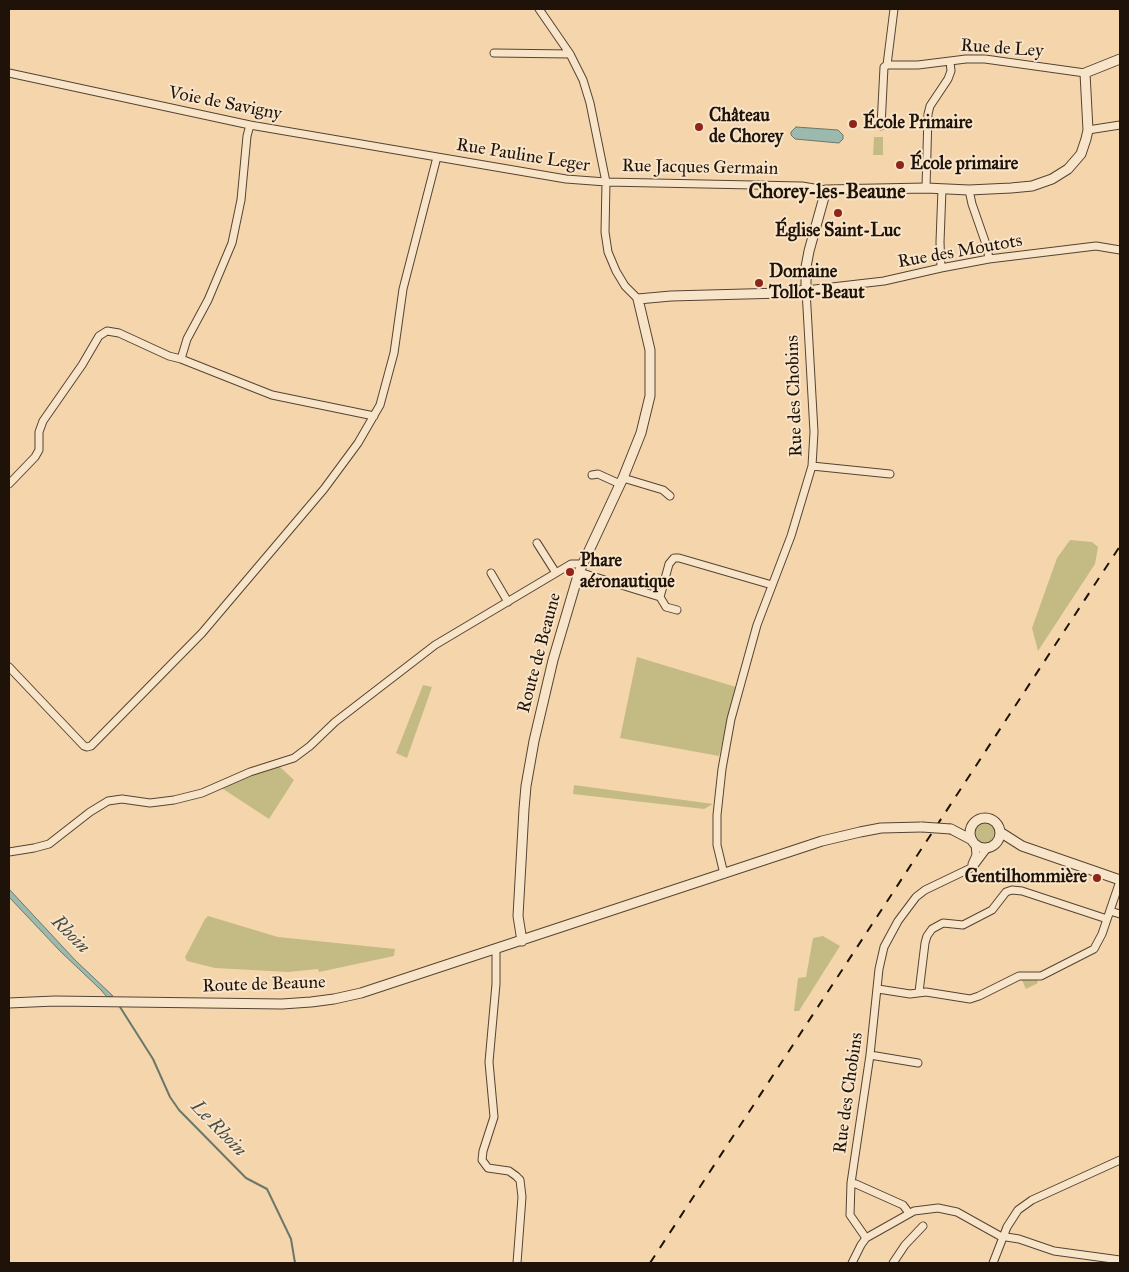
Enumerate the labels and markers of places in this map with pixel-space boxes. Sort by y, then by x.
place label: Château de Chorey [709,106,783,148]
place label: École Primaire [863,113,973,135]
marker: École Primaire [847,118,859,130]
marker: Château de Chorey [693,121,705,133]
place label: École primaire [910,154,1018,176]
marker: École primaire [894,159,906,171]
marker: Église Saint-Luc [832,207,844,219]
place label: Église Saint-Luc [775,221,901,243]
place label: Domaine Tollot-Beaut [769,262,865,304]
marker: Domaine Tollot-Beaut [753,277,765,289]
place label: Phare aéronautique [580,551,675,594]
marker: Phare aéronautique [564,566,576,578]
place label: Gentilhommière [965,867,1087,889]
marker: Gentilhommière [1091,872,1103,884]

